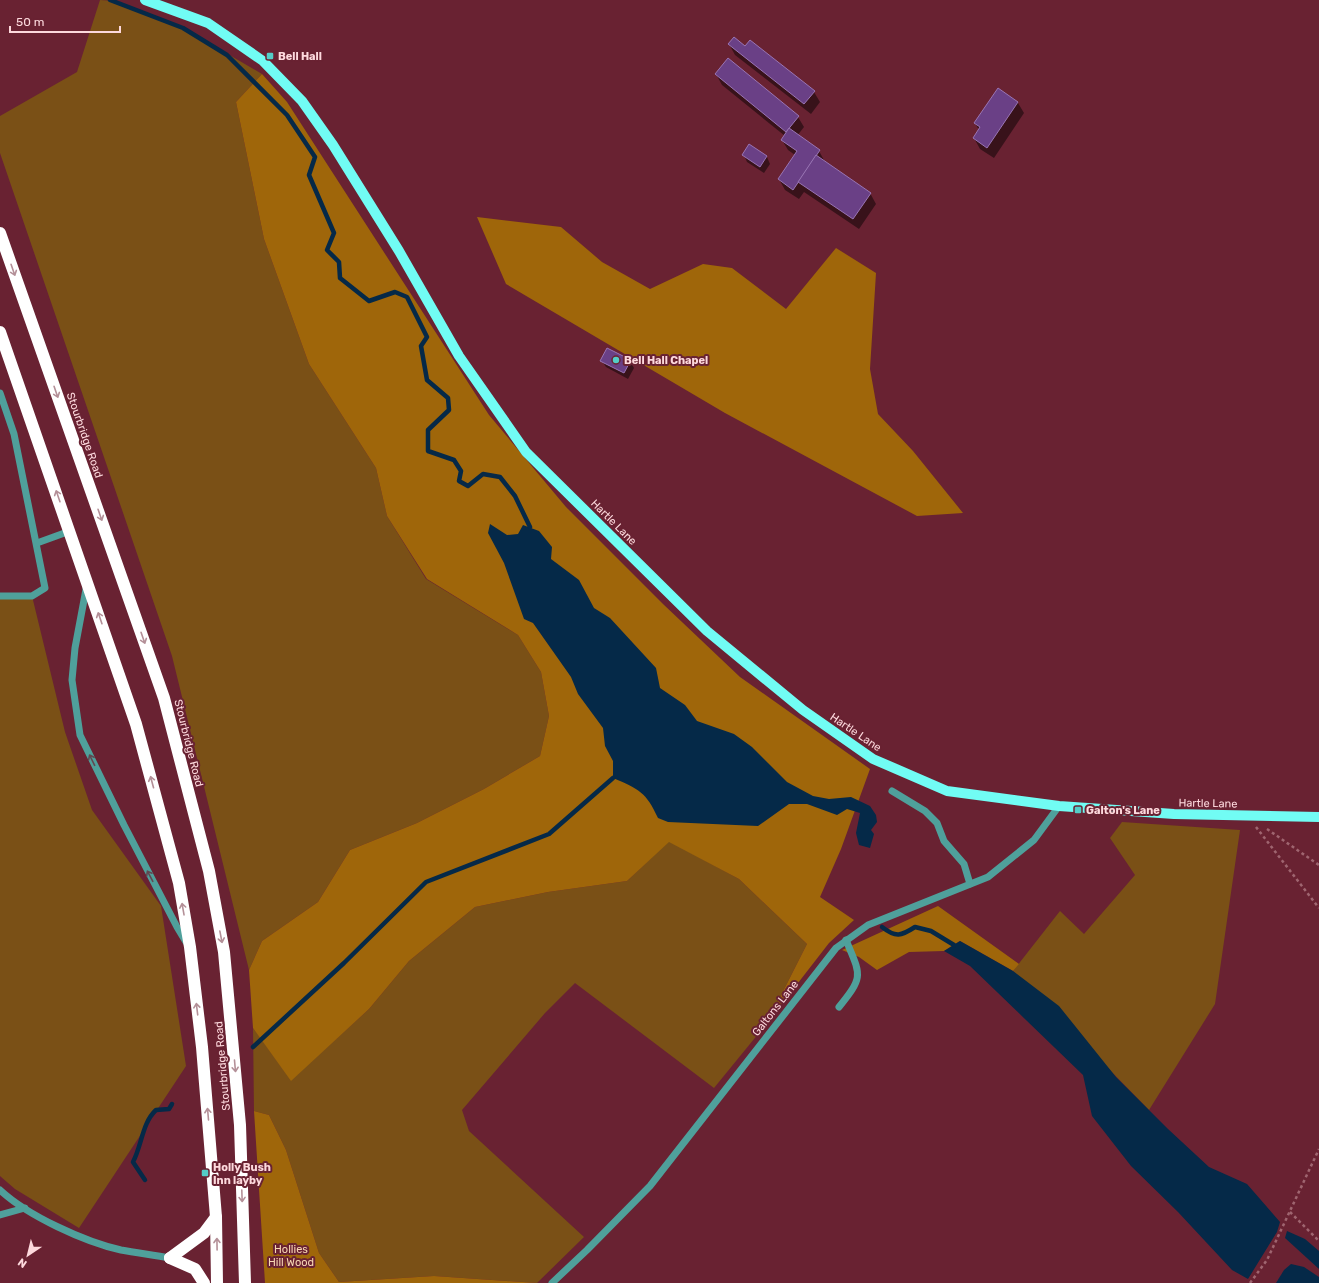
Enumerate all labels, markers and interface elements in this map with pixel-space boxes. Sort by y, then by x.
scale bar [10,8,120,34]
text: 50 m [16,15,44,29]
place label: Bell Hall [278,50,322,63]
marker: Bell Hall [265,51,275,61]
one-way arrow [10,263,17,276]
place label: Bell Hall Chapel [624,354,708,367]
marker: Bell Hall Chapel [611,355,621,365]
one-way arrow [53,386,61,398]
street label: Stourbridge Road [64,391,105,480]
one-way arrow [53,490,61,502]
street label: Hartle Lane [588,497,639,548]
one-way arrow [96,509,104,521]
one-way arrow [96,613,104,625]
one-way arrow [140,631,147,644]
street label: Stourbridge Road [171,698,206,788]
street label: Hartle Lane [828,711,884,754]
one-way arrow [88,754,95,766]
one-way arrow [148,776,155,789]
street label: Hartle Lane [1178,796,1238,811]
place label: Galton's Lane [1086,804,1160,817]
marker: Galton's Lane [1073,805,1083,815]
one-way arrow [146,871,153,883]
one-way arrow [179,902,187,915]
one-way arrow [218,930,226,943]
street label: Galtons Lane [750,978,801,1039]
one-way arrow [193,1003,201,1016]
street label: Stourbridge Road [212,1021,233,1111]
one-way arrow [231,1059,239,1072]
one-way arrow [204,1108,211,1121]
place label: Holly Bush Inn layby [213,1161,271,1187]
marker: Holly Bush Inn layby [200,1168,210,1178]
one-way arrow [239,1189,246,1202]
north arrow [8,1235,48,1275]
one-way arrow [213,1238,221,1251]
park label: Hollies Hill Wood [268,1243,314,1269]
text: N [16,1255,30,1270]

